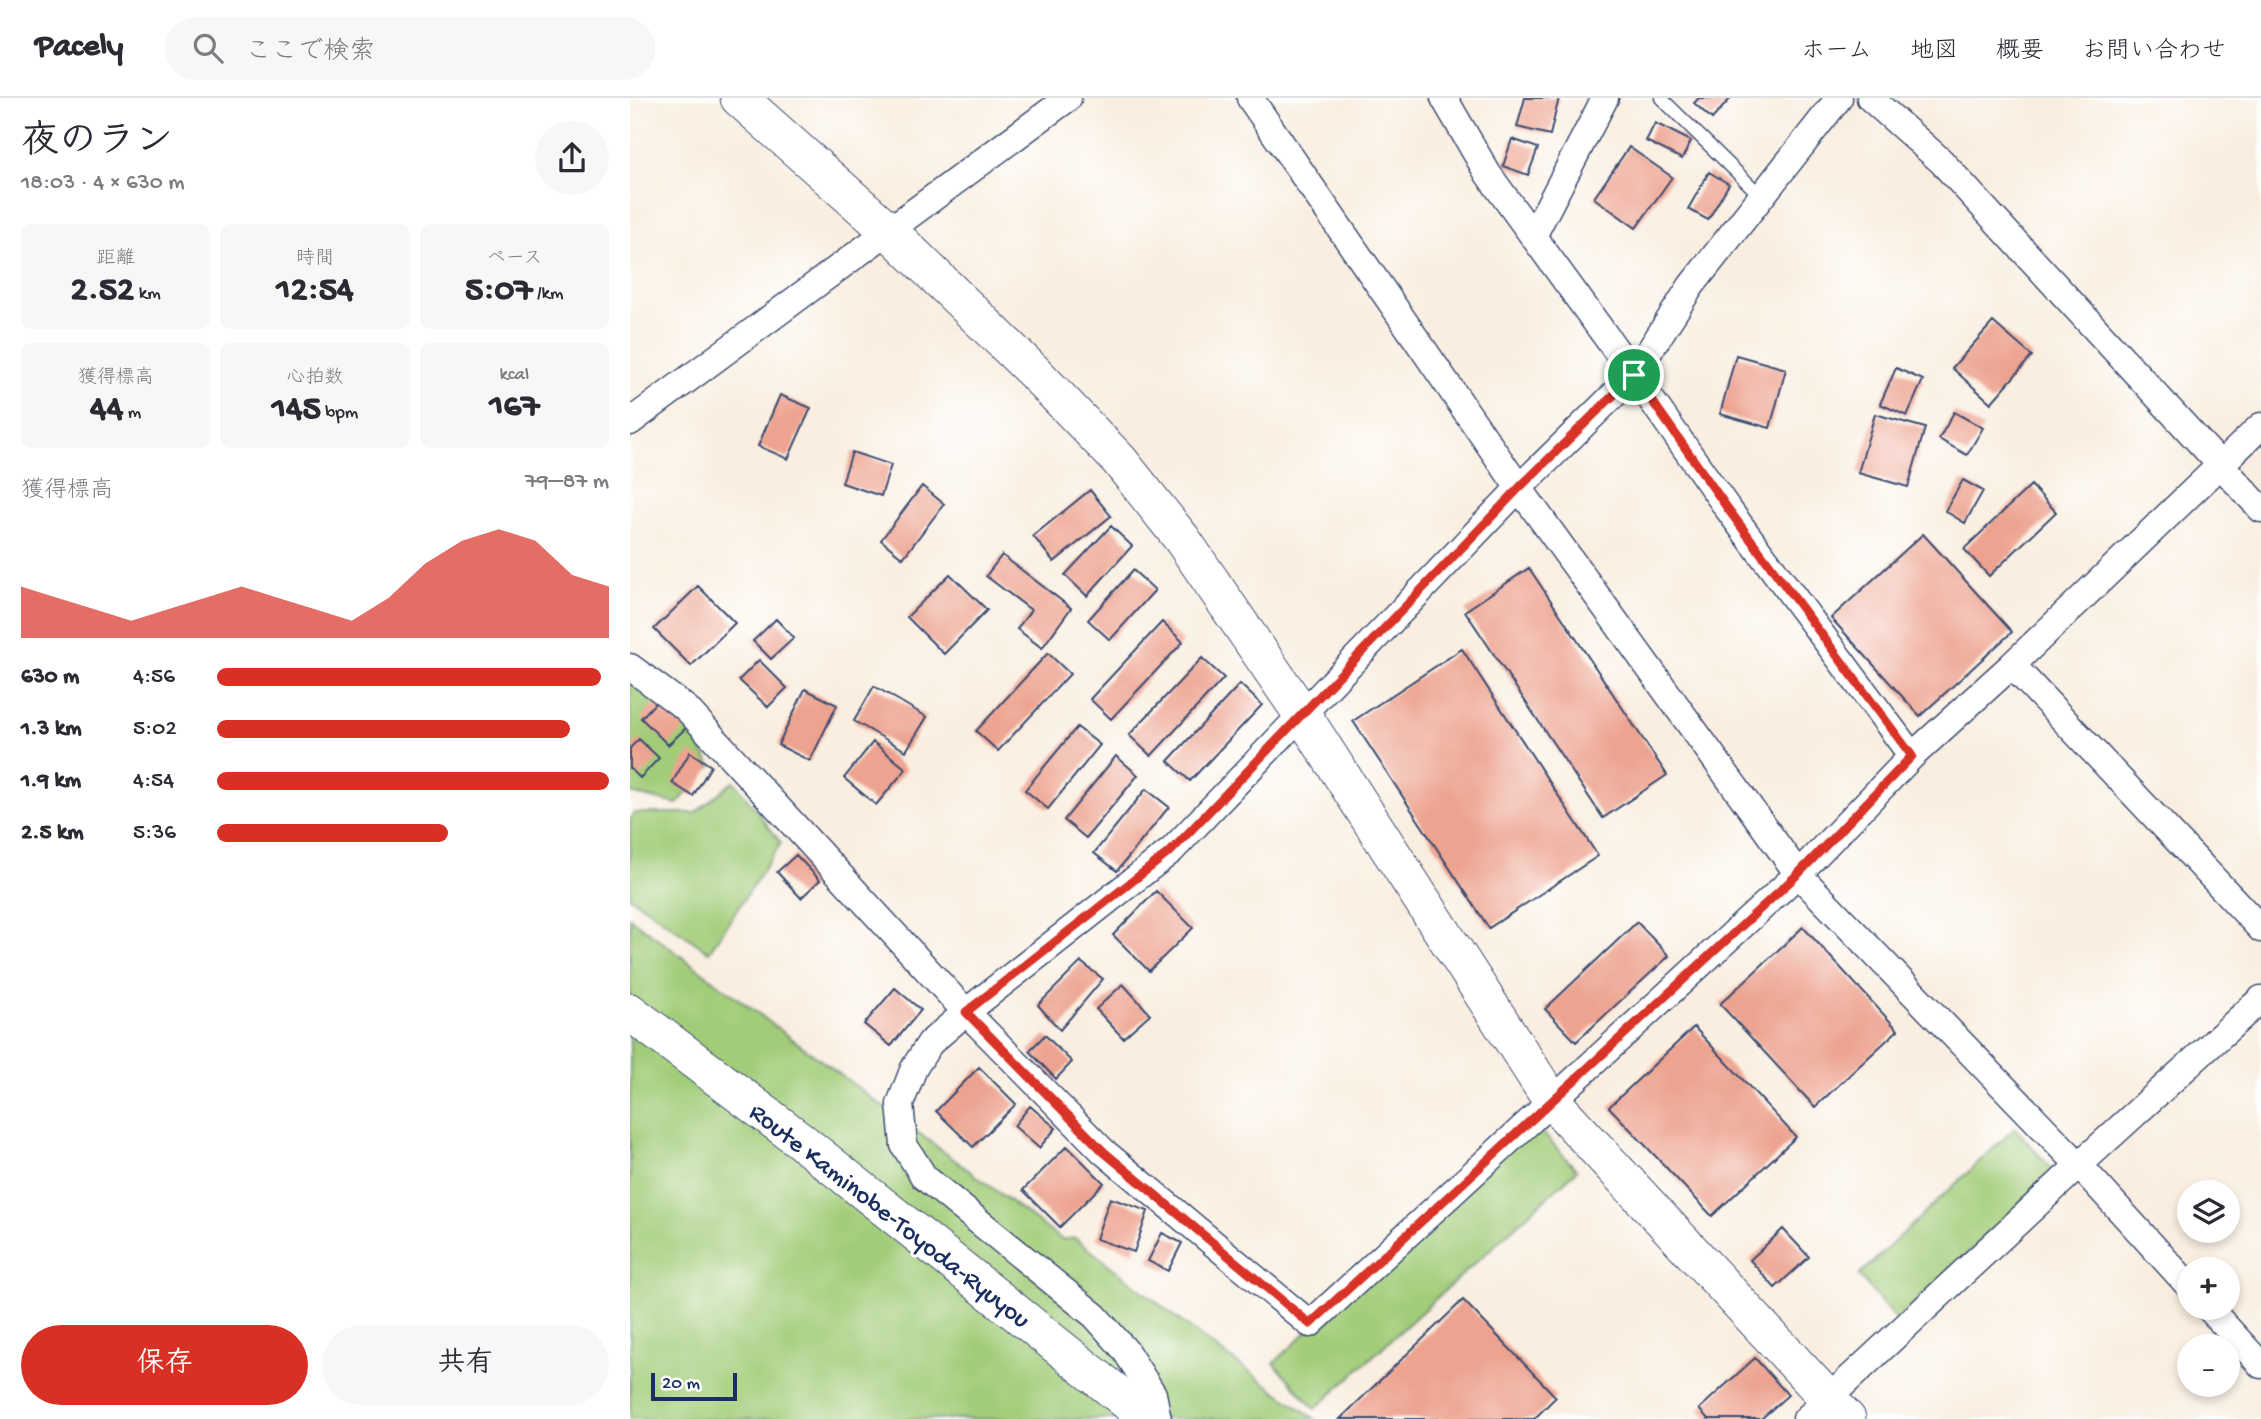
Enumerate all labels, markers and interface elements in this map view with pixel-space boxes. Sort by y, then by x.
search box [165,17,655,80]
text: Pacely [35,29,123,67]
icon: search [189,29,227,67]
text: ここで検索 [245,38,375,69]
text: ホーム [1801,38,1872,67]
text: 地図 [1910,38,1958,67]
text: 概要 [1996,38,2044,67]
text: お問い合わせ [2082,38,2226,67]
button: share [535,121,609,195]
text: 夜のラン [21,122,173,166]
text: 18:03 · 4 × 630 m [21,170,185,197]
text: 距離 [97,248,135,271]
text: 時間 [296,248,334,271]
text: ペース [486,248,542,271]
text: 2.52 [71,271,134,312]
text: 12:54 [276,271,354,312]
text: 5:07 [465,271,533,312]
text: km [134,283,161,306]
text: /km [533,283,564,306]
pin [1604,345,1664,405]
icon: arrive [1615,356,1653,394]
text: kcal [499,364,529,387]
text: 獲得標高 [78,367,154,390]
text: 心拍数 [286,367,344,390]
text: 167 [489,387,539,428]
text: 44 [90,390,123,431]
text: 145 [272,390,321,431]
text: m [123,402,141,425]
text: bpm [321,402,358,425]
text: 79–87 m [525,469,609,496]
text: 獲得標高 [21,478,113,505]
text: 630 m [21,664,79,691]
text: 4:56 [133,664,175,691]
text: 1.3 km [21,716,81,743]
text: 5:02 [133,716,177,743]
text: 1.9 km [21,768,81,795]
text: 4:54 [133,768,174,795]
text: 2.5 km [21,820,84,847]
text: 5:36 [133,820,176,847]
street label: Route Kaminobe-Toyoda-Ryuyou [741,1098,1035,1337]
map controls [2177,1180,2240,1397]
button: layers [2177,1180,2240,1243]
button: + [2177,1257,2240,1320]
button: 保存 [21,1325,308,1405]
button: 共有 [322,1325,609,1405]
button: − [2177,1334,2240,1397]
scale bar [651,1370,737,1402]
text: 20 m [662,1373,700,1396]

